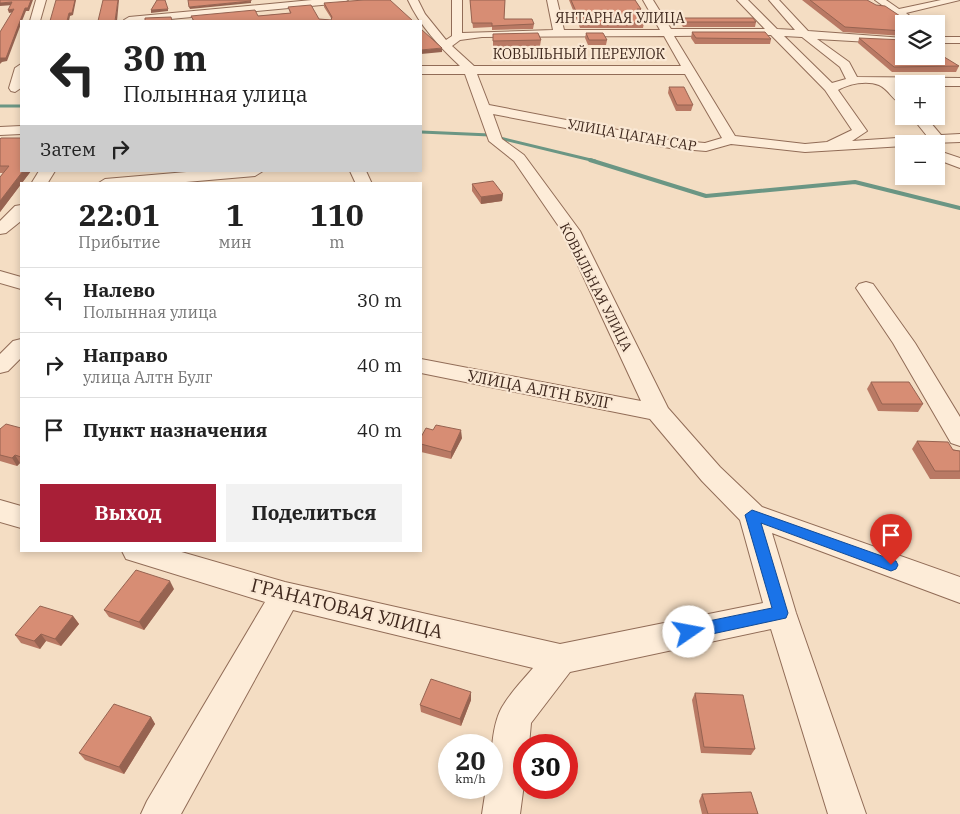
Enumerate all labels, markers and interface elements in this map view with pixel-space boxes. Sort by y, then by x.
street label: ЯНТАРНАЯ УЛИЦА [555,9,685,27]
map controls [895,15,945,185]
button: layers [895,15,945,65]
text: 30 m [123,35,207,81]
icon: left [40,40,105,105]
street label: КОВЫЛЬНЫЙ ПЕРЕУЛОК [493,45,666,63]
button: + [895,75,945,125]
text: Полынная улица [123,79,308,108]
street label: УЛИЦА ЦАГАН САР [566,115,698,155]
icon: right [106,135,134,163]
button: − [895,135,945,185]
text: Затем [40,137,96,161]
text: 22:01 [79,195,160,234]
text: 1 [226,195,244,234]
text: 110 [310,195,364,234]
street label: КОВЫЛЬНАЯ УЛИЦА [556,220,636,355]
text: Прибытие [78,232,160,252]
text: мин [218,232,252,252]
text: m [329,232,344,252]
text: Налево [83,278,155,302]
icon: left [40,286,68,314]
text: 30 m [357,288,402,312]
text: Полынная улица [83,302,217,322]
text: Направо [83,343,168,367]
icon: right [40,351,68,379]
text: 40 m [357,353,402,377]
street label: УЛИЦА АЛТН БУЛГ [466,365,614,413]
text: улица Алтн Булг [83,367,213,387]
icon: arrive [40,416,68,444]
text: Пункт назначения [83,418,267,442]
text: 40 m [357,418,402,442]
button: Выход [40,484,216,542]
button: Поделиться [226,484,402,542]
pin [870,514,912,565]
icon: arrive [877,521,905,549]
street label: ГРАНАТОВАЯ УЛИЦА [249,573,445,643]
position arrow [662,605,714,657]
speed limit sign: 30 [513,734,578,799]
text: 20 [455,744,486,777]
text: km/h [455,771,486,786]

